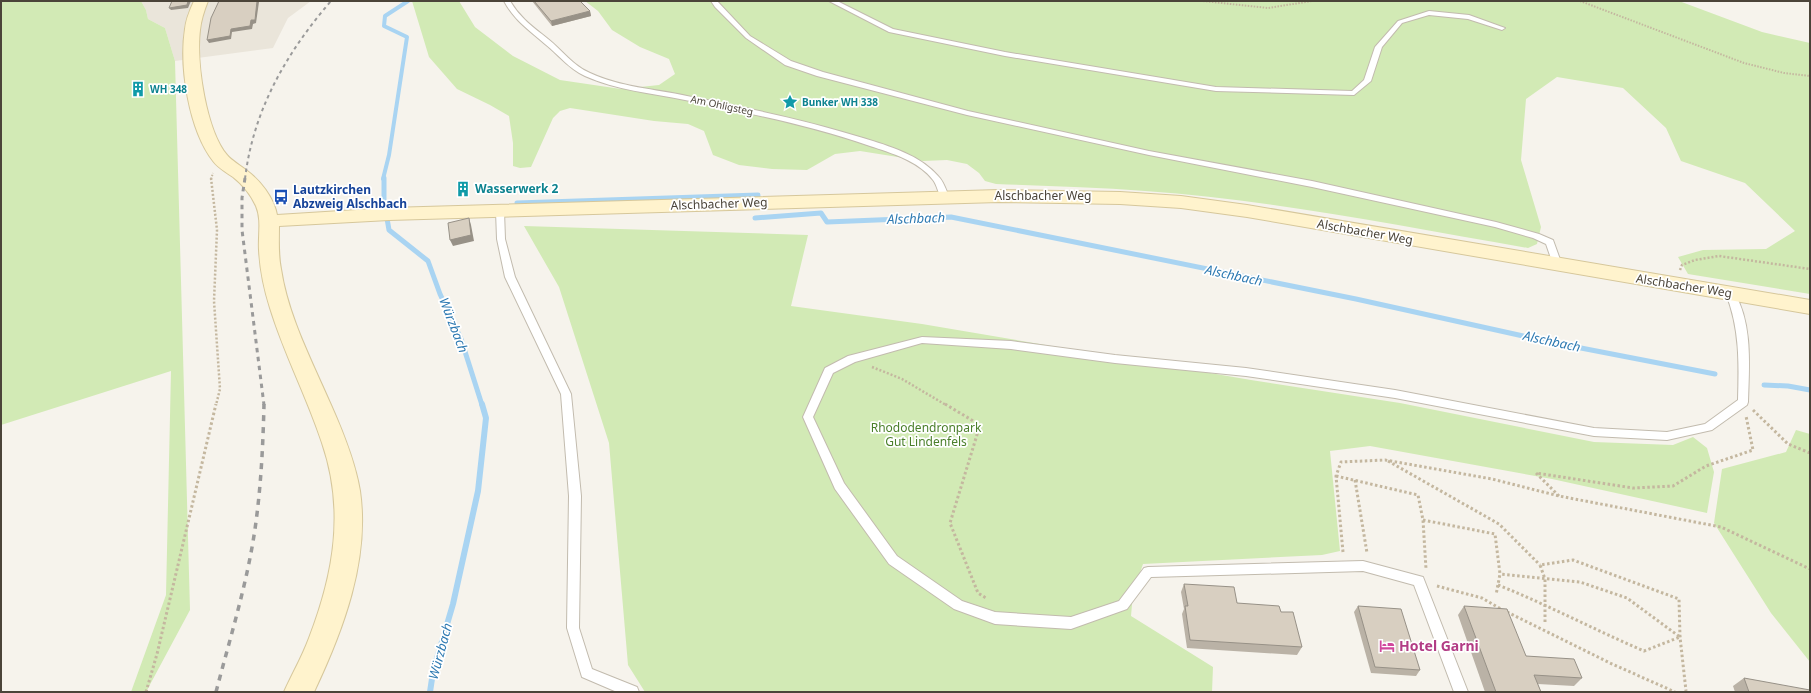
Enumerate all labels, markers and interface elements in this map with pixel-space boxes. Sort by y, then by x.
building icon: WH 348 [129,80,147,98]
place label: WH 348 [150,82,187,96]
street label: Am Ohligsteg [689,92,755,118]
place icon: Bunker WH 338 [781,93,799,111]
place label: Bunker WH 338 [802,95,878,109]
building icon: Wasserwerk 2 [454,180,472,198]
place label: Wasserwerk 2 [475,180,558,197]
place label: Lautzkirchen Abzweig Alschbach [293,181,407,212]
street label: Alschbacher Weg [995,187,1091,204]
bus stop icon: Lautzkirchen Abzweig Alschbach [272,188,290,206]
street label: Alschbacher Weg [670,193,768,214]
water label: Alschbach [886,208,945,228]
street label: Alschbacher Weg [1316,215,1414,248]
water label: Alschbach [1203,260,1264,290]
street label: Alschbacher Weg [1635,270,1733,301]
water label: Würzbach [435,295,473,355]
water label: Alschbach [1521,326,1582,356]
park label: Rhododendronpark Gut Lindenfels [871,419,982,450]
water label: Würzbach [424,621,456,681]
place label: Hotel Garni [1399,636,1479,655]
hotel icon: Hotel Garni [1378,637,1396,655]

